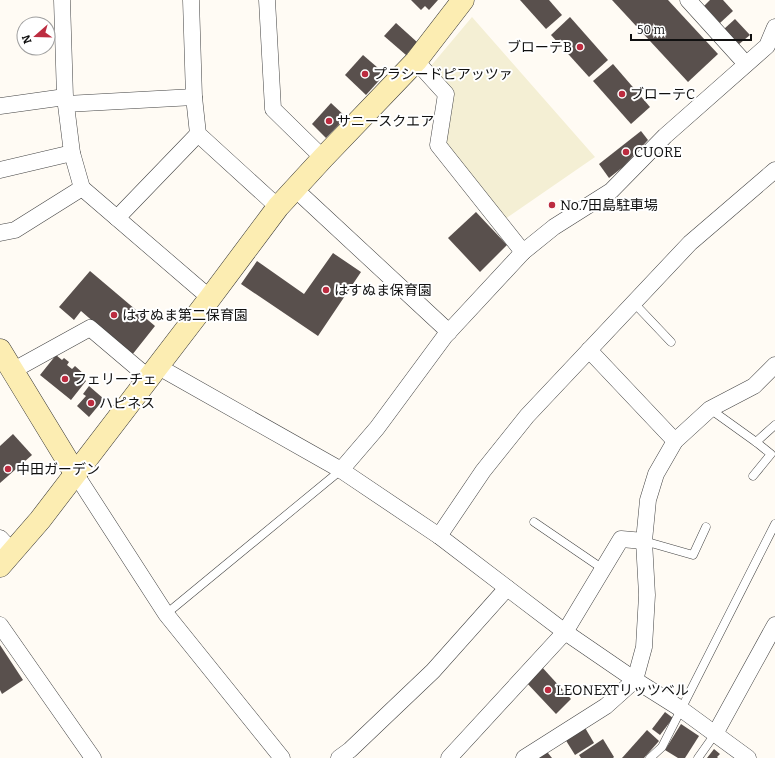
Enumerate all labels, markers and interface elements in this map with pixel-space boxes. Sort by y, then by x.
north arrow [16,16,56,56]
scale bar [631,16,751,42]
text: 50 m [637,23,666,37]
text: N [19,33,35,45]
place label: ブローテB [507,39,572,56]
marker: ブローテB [575,42,585,52]
place label: プラシードピアッツァ [373,66,513,83]
marker: プラシードピアッツァ [360,69,370,79]
place label: ブローテC [630,86,695,103]
marker: ブローテC [617,89,627,99]
place label: サニースクエア [337,113,434,130]
marker: サニースクエア [324,116,334,126]
place label: CUORE [634,144,682,161]
marker: CUORE [621,147,631,157]
place label: No.7田島駐車場 [560,197,658,214]
marker: No.7田島駐車場 [547,200,557,210]
place label: はすぬま保育園 [334,282,432,299]
marker: はすぬま保育園 [321,285,331,295]
place label: はすぬま第二保育園 [122,307,248,324]
marker: はすぬま第二保育園 [109,310,119,320]
place label: フェリーチェ [73,371,157,388]
marker: フェリーチェ [60,374,70,384]
place label: ハピネス [99,395,155,412]
marker: ハピネス [86,398,96,408]
place label: 中田ガーデン [16,461,100,478]
marker: 中田ガーデン [3,464,13,474]
place label: LEONEXTリッツベル [556,682,689,699]
marker: LEONEXTリッツベル [543,685,553,695]

